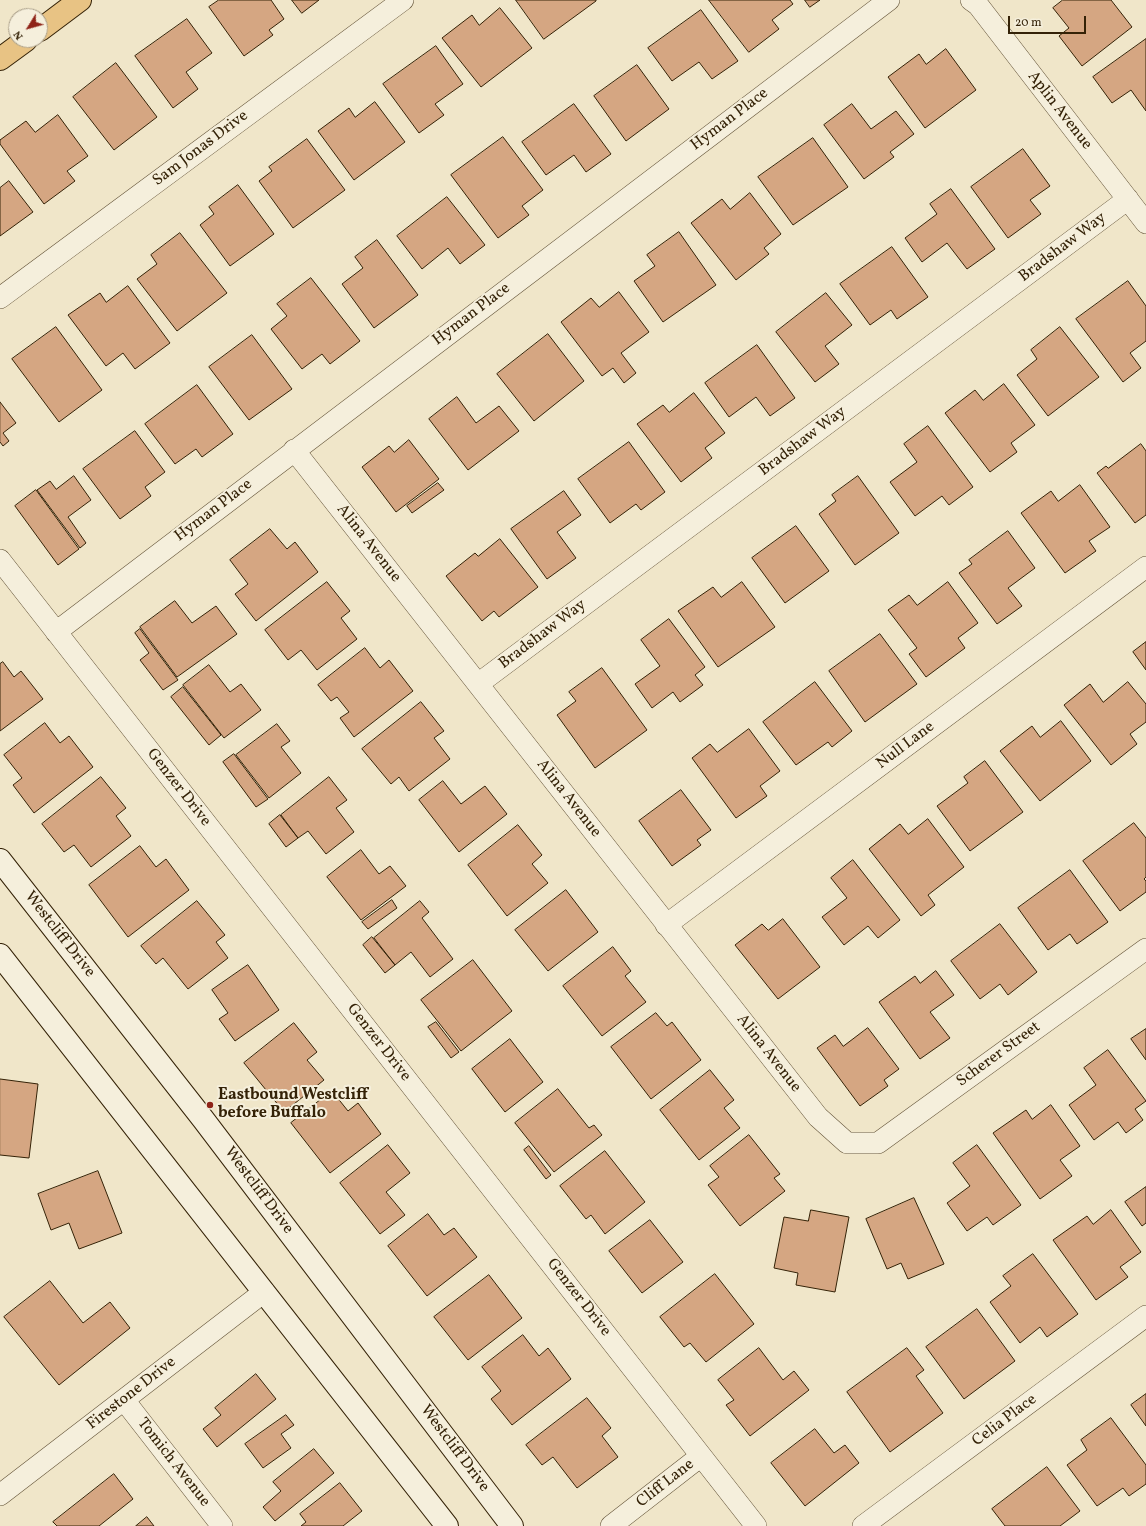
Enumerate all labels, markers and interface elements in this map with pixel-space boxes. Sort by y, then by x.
north arrow [8,8,48,48]
scale bar [1010,8,1088,34]
text: 20 m [1015,15,1042,31]
text: N [10,27,27,43]
street label: Aplin Avenue [1022,68,1096,154]
street label: Hyman Place [687,85,773,155]
street label: Sam Jonas Drive [149,107,253,191]
street label: Bradshaw Way [1016,209,1110,287]
street label: Hyman Place [429,280,515,350]
street label: Bradshaw Way [756,403,850,481]
street label: Hyman Place [171,476,257,546]
street label: Alina Avenue [332,501,404,587]
street label: Bradshaw Way [496,596,590,674]
street label: Null Lane [873,718,939,774]
street label: Genzer Drive [142,745,214,831]
street label: Alina Avenue [532,756,604,842]
street label: Westcliff Drive [19,888,99,982]
street label: Genzer Drive [342,1000,414,1086]
street label: Alina Avenue [732,1011,804,1097]
street label: Scherer Street [953,1018,1045,1092]
place label: Eastbound Westcliff before Buffalo [218,1086,368,1124]
marker: Eastbound Westcliff before Buffalo [205,1100,215,1110]
street label: Westcliff Drive [219,1144,297,1238]
street label: Genzer Drive [542,1255,614,1341]
street label: Firestone Drive [84,1353,180,1435]
street label: Celia Place [969,1391,1041,1451]
street label: Westcliff Drive [415,1402,493,1496]
street label: Tomich Avenue [132,1415,214,1511]
street label: Cliff Lane [633,1456,699,1512]

